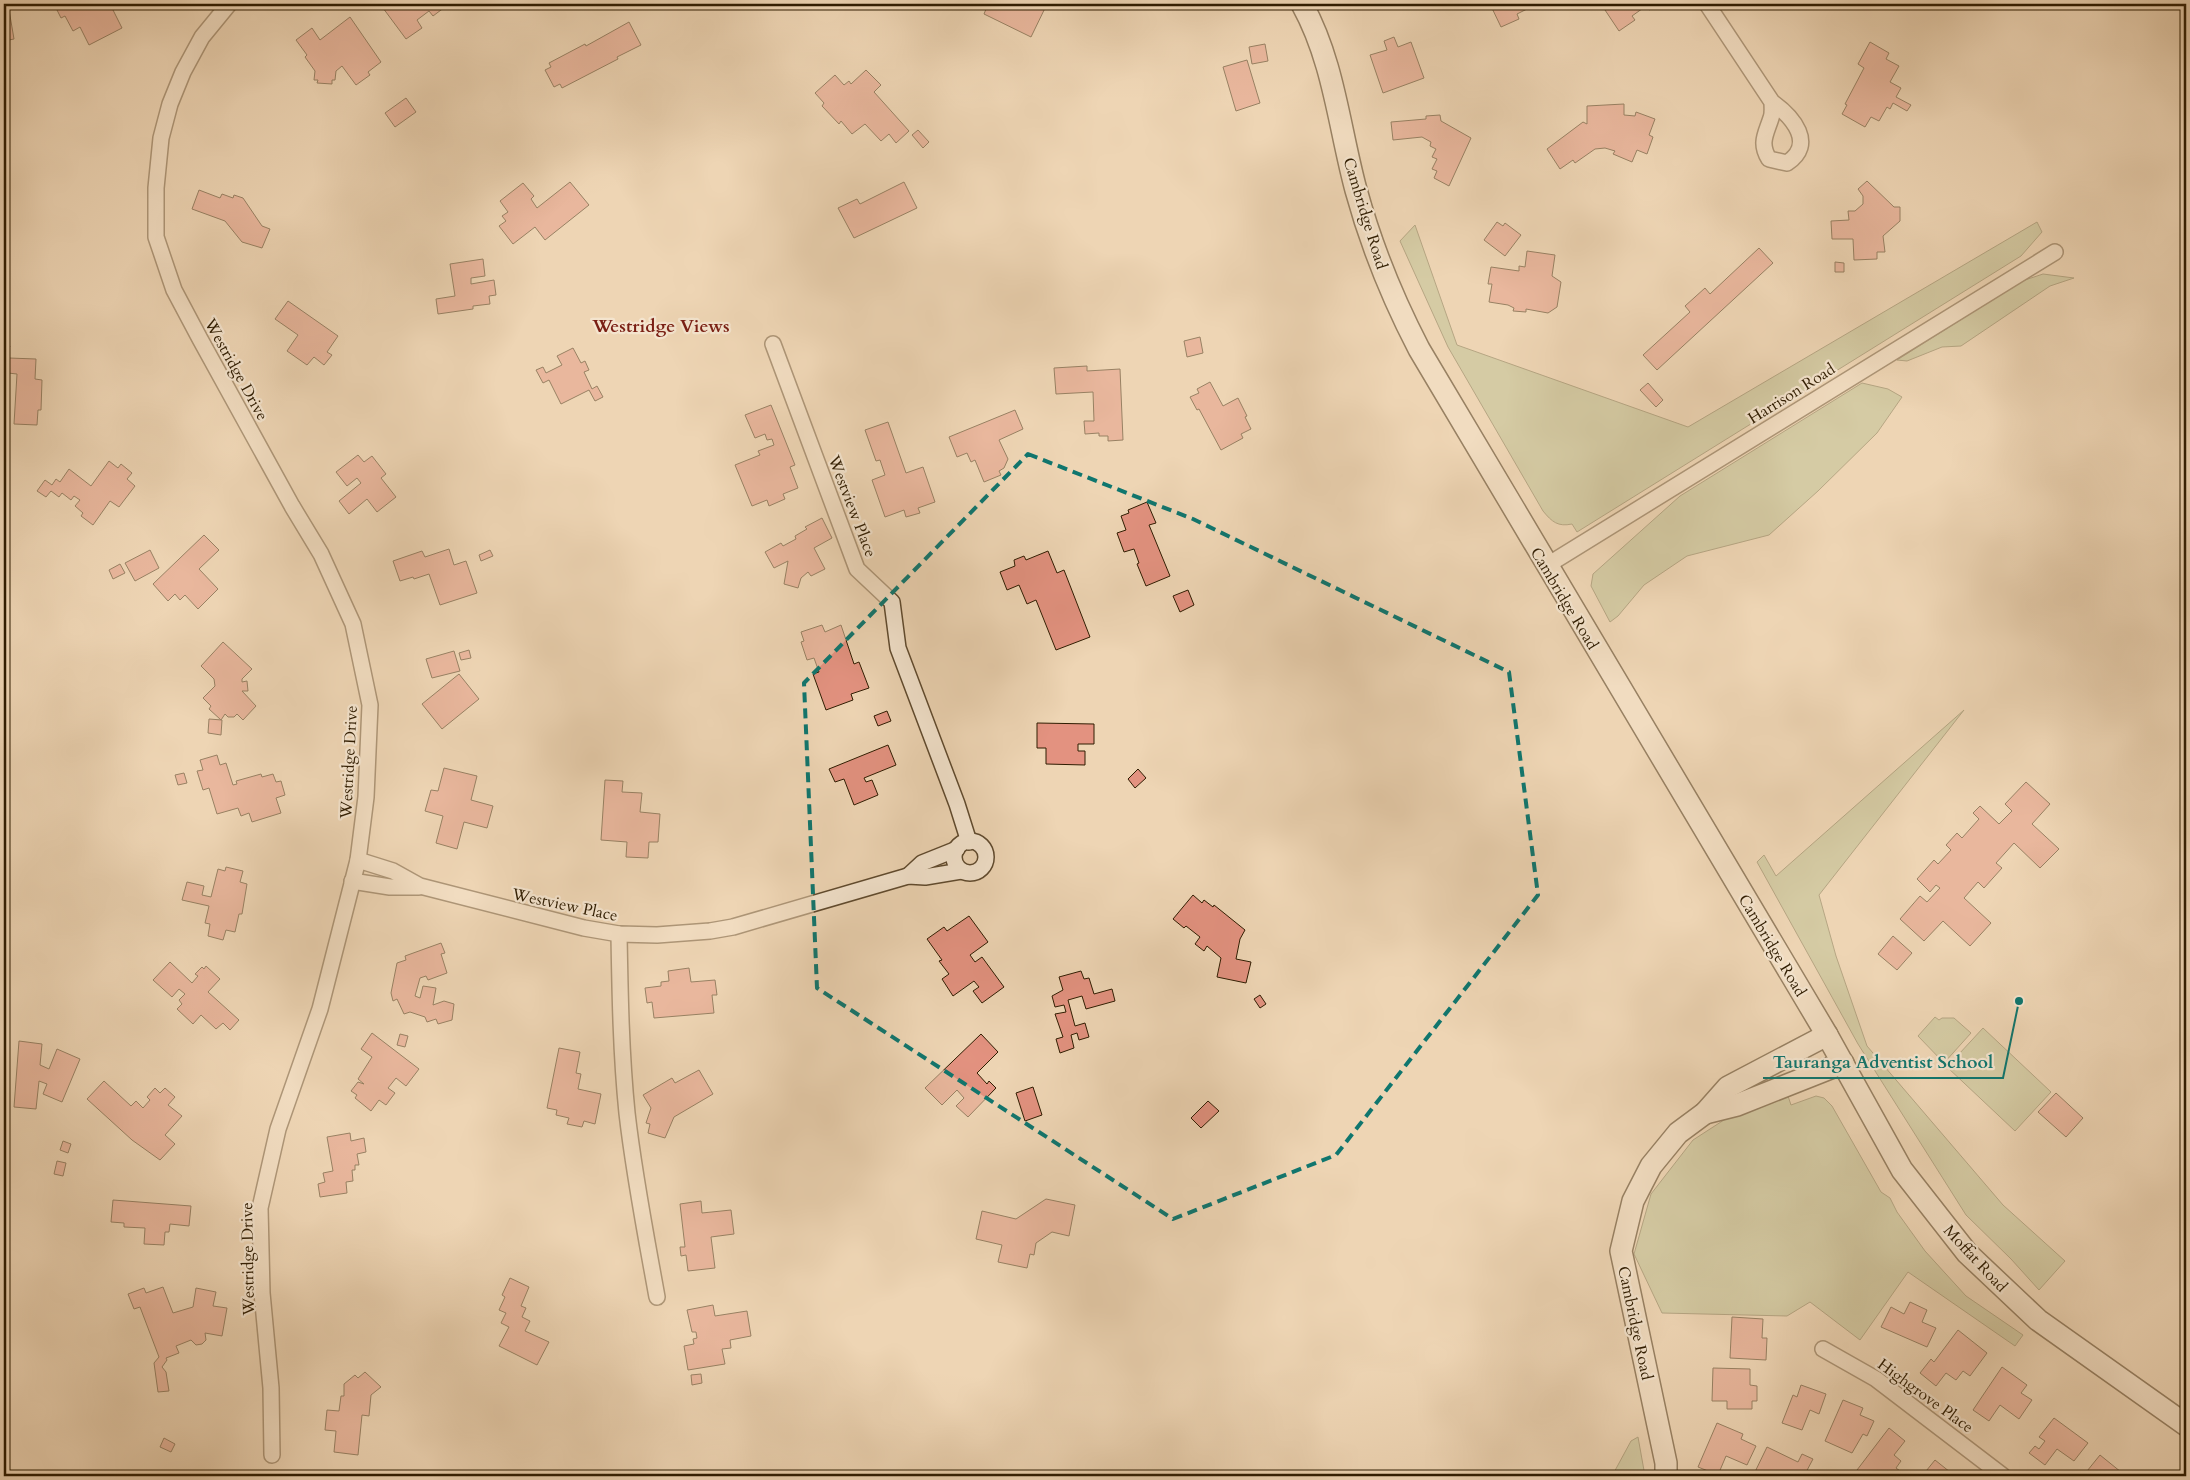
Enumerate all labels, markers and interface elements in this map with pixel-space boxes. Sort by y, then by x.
street label: Cambridge Road [1338,155,1393,272]
street label: Westridge Drive [199,314,273,424]
district label: Westridge Views [591,314,730,339]
street label: Harrison Road [1744,358,1840,429]
street label: Westview Place [822,451,882,560]
street label: Cambridge Road [1525,543,1604,654]
street label: Westridge Drive [335,705,363,820]
street label: Westview Place [509,883,620,927]
street label: Cambridge Road [1733,890,1812,1001]
callout: Tauranga Adventist School [1763,1045,2003,1078]
text: Tauranga Adventist School [1773,1050,1993,1075]
street label: Westridge Drive [236,1202,260,1317]
street label: Moffat Road [1938,1220,2013,1298]
street label: Cambridge Road [1612,1264,1658,1383]
street label: Highgrove Place [1873,1353,1978,1438]

